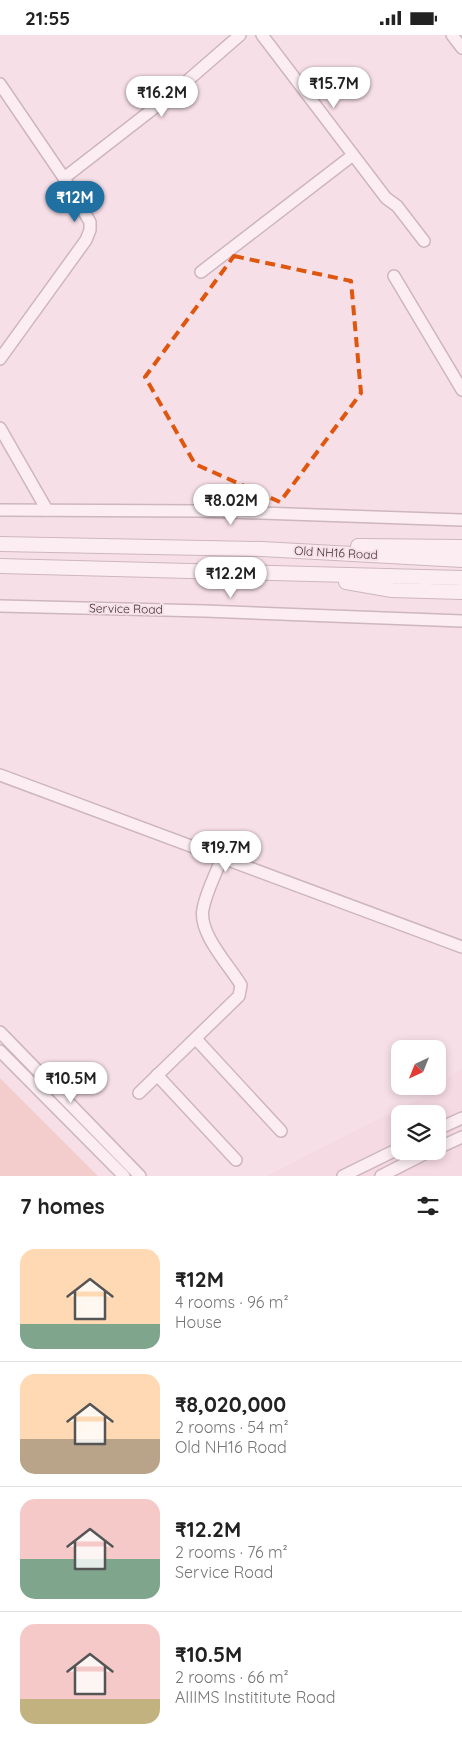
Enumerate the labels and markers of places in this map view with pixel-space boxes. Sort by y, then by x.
pin: ₹15.7M [293,67,375,109]
pin: ₹16.2M [121,76,203,118]
pin: ₹12M [45,181,105,223]
pin: ₹8.02M [190,483,272,526]
pin: ₹12.2M [190,557,272,599]
pin: ₹19.7M [185,831,267,873]
pin: ₹10.5M [30,1061,112,1104]

